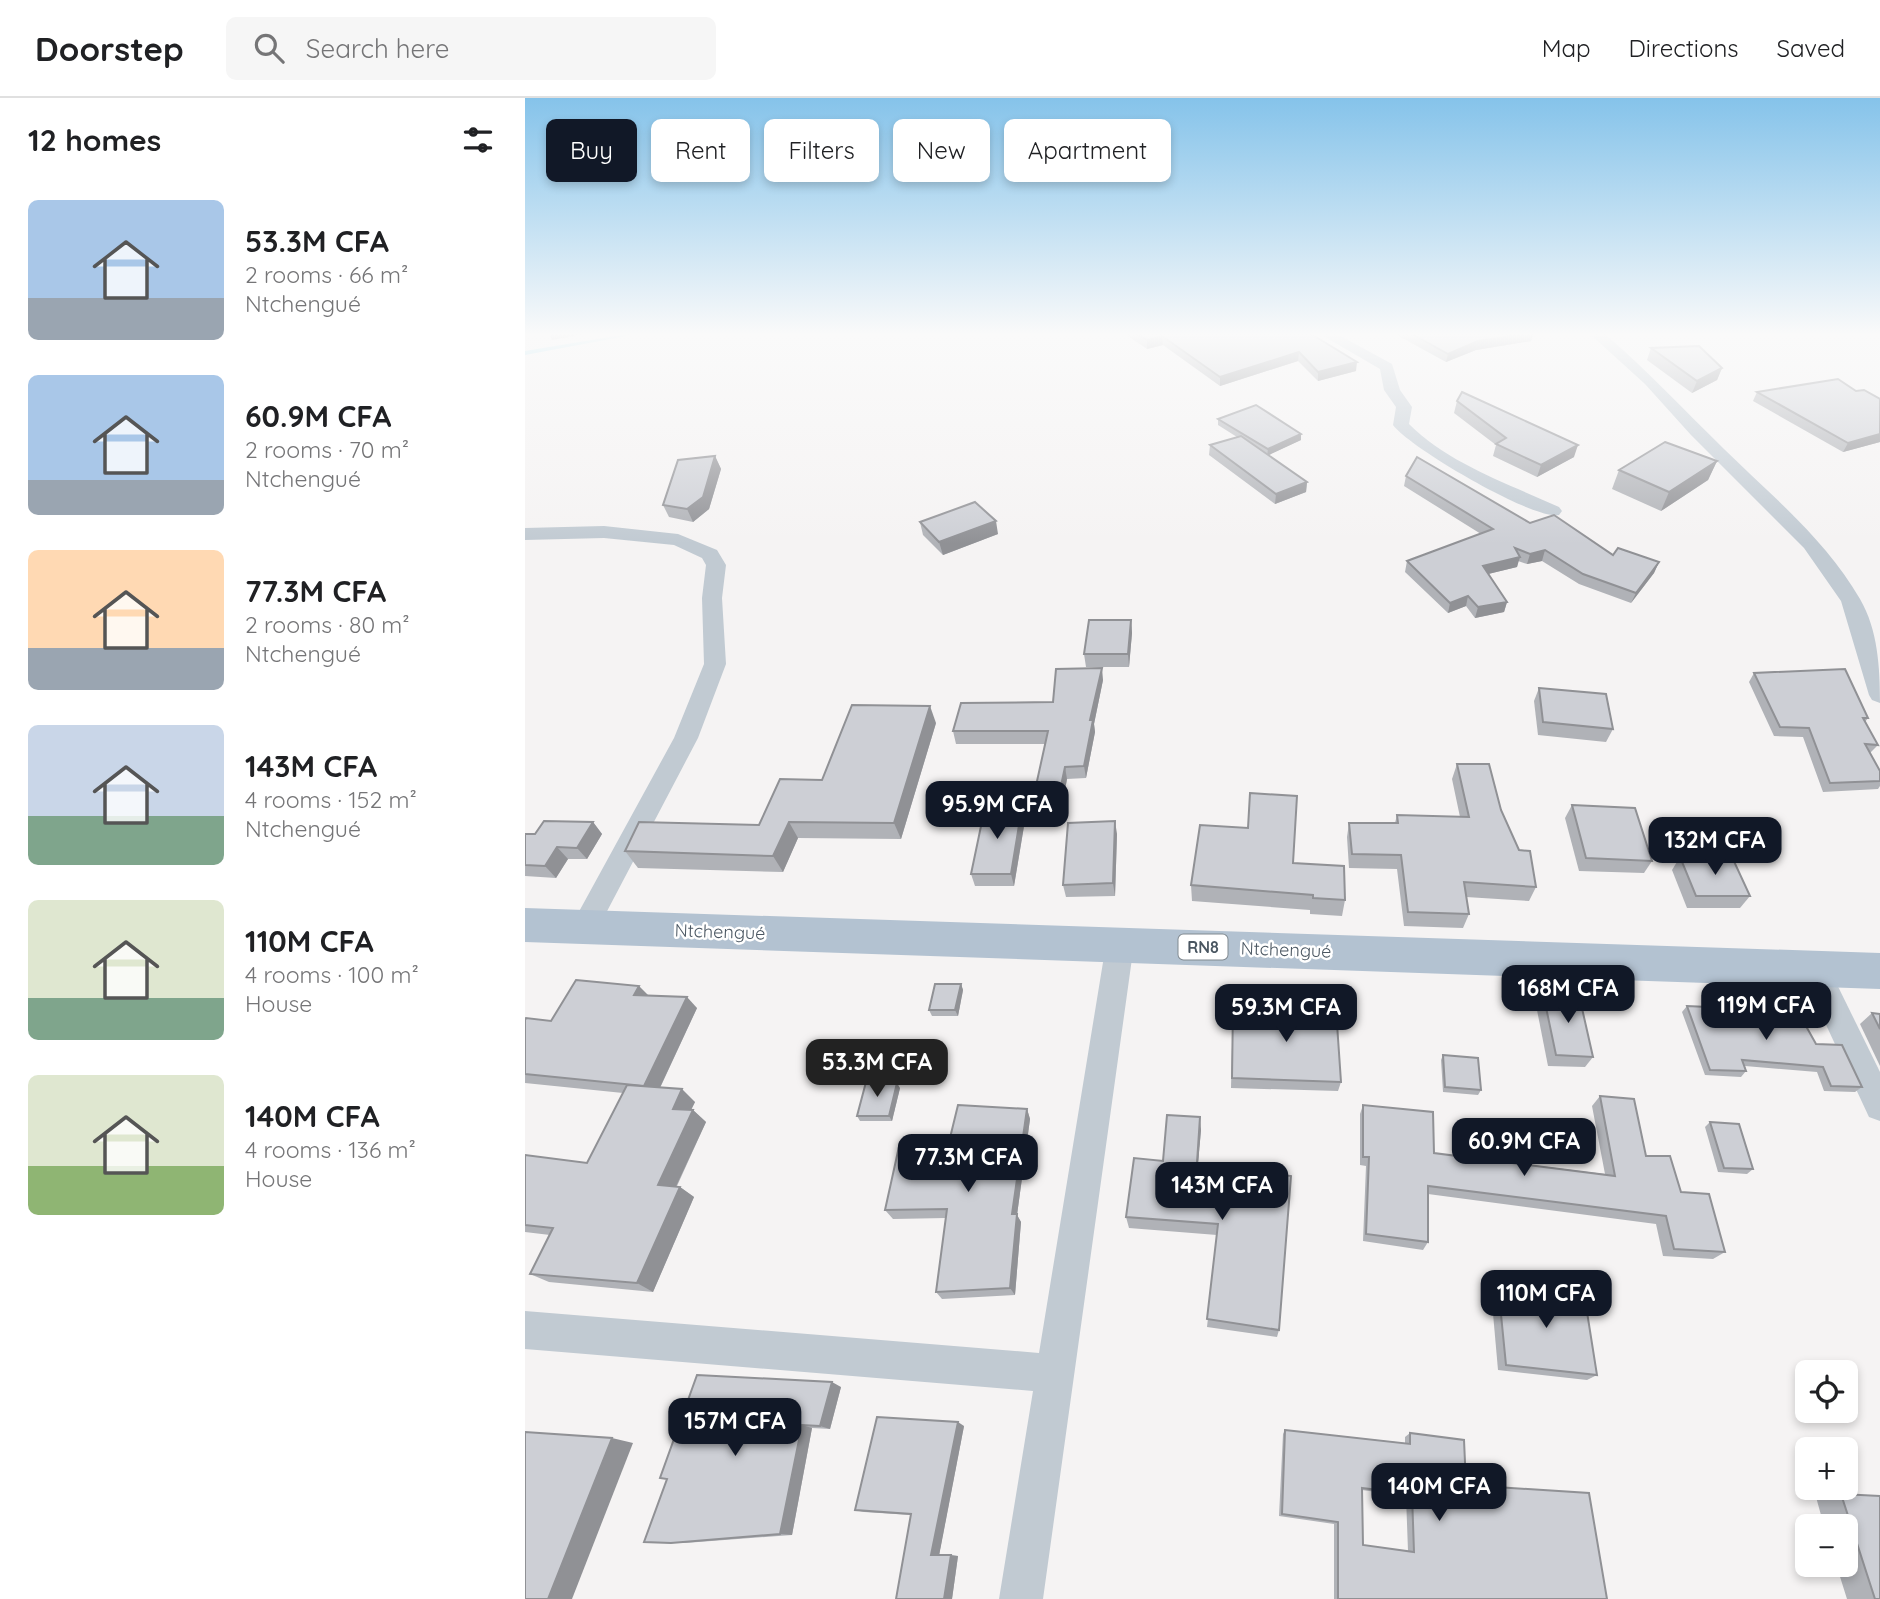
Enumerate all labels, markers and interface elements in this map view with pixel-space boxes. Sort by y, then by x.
search box [226,17,716,80]
text: Doorstep [35,28,184,69]
icon: search [250,29,288,67]
text: Search here [306,32,449,65]
text: Map [1542,33,1591,63]
text: Directions [1629,33,1739,63]
text: Saved [1777,33,1845,63]
chip: Buy [546,119,637,182]
chip: Rent [651,119,750,182]
chip: Filters [764,119,879,182]
chip: New [893,119,990,182]
chip: Apartment [1004,119,1171,182]
text: 12 homes [28,121,161,159]
icon: filters [459,121,497,159]
text: 53.3M CFA [245,222,389,260]
icon: home [84,228,168,312]
text: 2 rooms · 66 m² [245,260,408,289]
text: Ntchengué [245,289,361,318]
text: 60.9M CFA [245,397,391,435]
icon: home [84,403,168,487]
text: 2 rooms · 70 m² [245,435,409,464]
text: Ntchengué [245,464,361,493]
text: 77.3M CFA [245,572,386,610]
icon: home [84,578,168,662]
text: 2 rooms · 80 m² [245,610,410,639]
text: Ntchengué [245,639,361,668]
text: 143M CFA [245,747,377,785]
icon: home [84,753,168,837]
pin: 95.9M CFA [917,782,1077,841]
text: 4 rooms · 152 m² [245,785,417,814]
text: 95.9M CFA [942,789,1052,818]
text: Ntchengué [245,814,361,843]
pin: 132M CFA [1643,818,1787,877]
text: 132M CFA [1665,825,1765,854]
street label: Ntchengué [674,918,766,945]
text: 110M CFA [245,922,374,960]
icon: home [84,928,168,1012]
road number: RN8 [1179,934,1227,960]
street label: Ntchengué [1240,936,1332,963]
text: 4 rooms · 100 m² [245,960,419,989]
pin: 168M CFA [1496,965,1640,1025]
text: 168M CFA [1518,973,1618,1002]
pin: 119M CFA [1694,982,1838,1042]
pin: 59.3M CFA [1206,984,1366,1044]
text: House [245,989,312,1018]
text: 119M CFA [1717,990,1815,1019]
text: 59.3M CFA [1231,992,1341,1021]
pin: 53.3M CFA [797,1040,957,1099]
text: 53.3M CFA [822,1047,932,1076]
text: 140M CFA [245,1097,380,1135]
icon: home [84,1103,168,1187]
pin: 60.9M CFA [1444,1118,1604,1178]
text: 60.9M CFA [1468,1126,1580,1155]
pin: 77.3M CFA [888,1134,1048,1194]
text: 4 rooms · 136 m² [245,1135,416,1164]
text: 77.3M CFA [914,1142,1022,1171]
pin: 143M CFA [1150,1162,1294,1222]
text: House [245,1164,312,1193]
text: 143M CFA [1171,1170,1273,1199]
pin: 110M CFA [1474,1270,1618,1330]
text: 110M CFA [1497,1278,1595,1307]
map controls [1795,1360,1858,1577]
button: locate [1795,1360,1858,1423]
pin: 157M CFA [663,1398,807,1458]
text: 157M CFA [684,1406,786,1435]
button: + [1795,1437,1858,1500]
pin: 140M CFA [1367,1464,1511,1523]
text: 140M CFA [1387,1471,1491,1500]
button: − [1795,1514,1858,1577]

